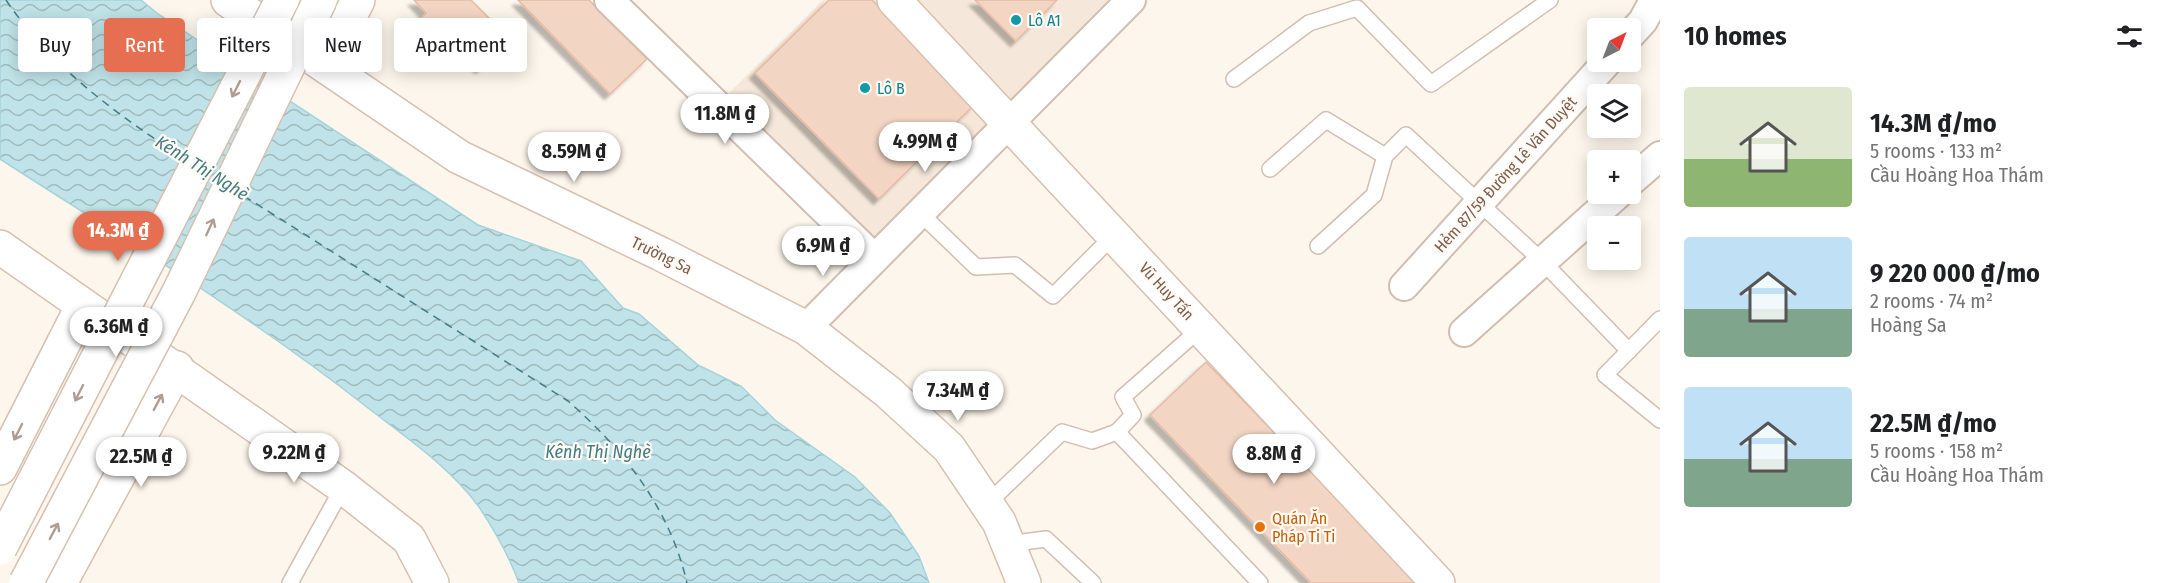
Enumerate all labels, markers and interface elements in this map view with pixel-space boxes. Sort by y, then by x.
place label: Lô A1 [1028,11,1061,30]
marker: Lô A1 [1009,13,1023,27]
chip: Buy [18,18,92,72]
chip: Rent [104,18,185,72]
chip: Filters [197,18,292,72]
chip: New [304,18,382,72]
chip: Apartment [394,18,527,72]
north arrow [1587,18,1641,72]
map controls [1587,18,1641,270]
icon: filters [2113,20,2146,53]
text: 10 homes [1684,21,1787,52]
place label: Lô B [877,79,905,98]
one-way arrow [230,80,242,97]
marker: Lô B [858,81,872,95]
button: layers [1587,84,1641,138]
street label: Hẻm 87/59 Đường Lê Văn Duyệt [1430,92,1581,256]
pin: 11.8M ₫ [670,94,780,145]
text: 11.8M ₫ [694,101,756,125]
text: 14.3M ₫/mo [1870,108,1997,139]
icon: home [1732,111,1804,183]
pin: 4.99M ₫ [870,122,980,173]
text: 4.99M ₫ [893,129,957,153]
water label: Kênh Thị Nghè [151,131,253,206]
pin: 8.59M ₫ [519,132,629,183]
text: 8.59M ₫ [542,139,606,163]
text: 5 rooms · 133 m² [1870,139,2002,163]
button: + [1587,150,1641,204]
text: Cầu Hoàng Hoa Thám [1870,163,2044,187]
pin: 14.3M ₫ [63,211,173,262]
button: − [1587,216,1641,270]
text: 14.3M ₫ [87,218,149,242]
one-way arrow [204,219,216,237]
pin: 6.9M ₫ [774,226,872,277]
street label: Trường Sa [628,233,695,278]
text: 6.9M ₫ [796,233,850,257]
street label: Vũ Huy Tấn [1135,258,1199,324]
text: 9 220 000 ₫/mo [1870,258,2040,289]
icon: home [1732,261,1804,333]
text: 2 rooms · 74 m² [1870,289,1993,313]
pin: 6.36M ₫ [61,307,171,358]
text: Hoàng Sa [1870,313,1947,337]
text: 6.36M ₫ [84,314,148,338]
pin: 7.34M ₫ [903,371,1013,422]
text: 7.34M ₫ [927,378,989,402]
one-way arrow [73,384,85,402]
one-way arrow [153,394,164,412]
text: 22.5M ₫/mo [1870,408,1997,439]
icon: home [1732,411,1804,483]
one-way arrow [12,423,24,440]
pin: 9.22M ₫ [239,433,349,484]
pin: 8.8M ₫ [1225,434,1323,485]
pin: 22.5M ₫ [86,437,196,488]
text: 5 rooms · 158 m² [1870,439,2003,463]
text: 9.22M ₫ [262,440,326,464]
water label: Kênh Thị Nghè [545,441,651,463]
text: 8.8M ₫ [1246,441,1302,465]
text: 22.5M ₫ [110,444,172,468]
text: Cầu Hoàng Hoa Thám [1870,463,2044,487]
place label: Quán Ăn Pháp Ti Ti [1272,508,1335,546]
marker: Quán Ăn Pháp Ti Ti [1253,520,1267,534]
one-way arrow [48,523,60,541]

